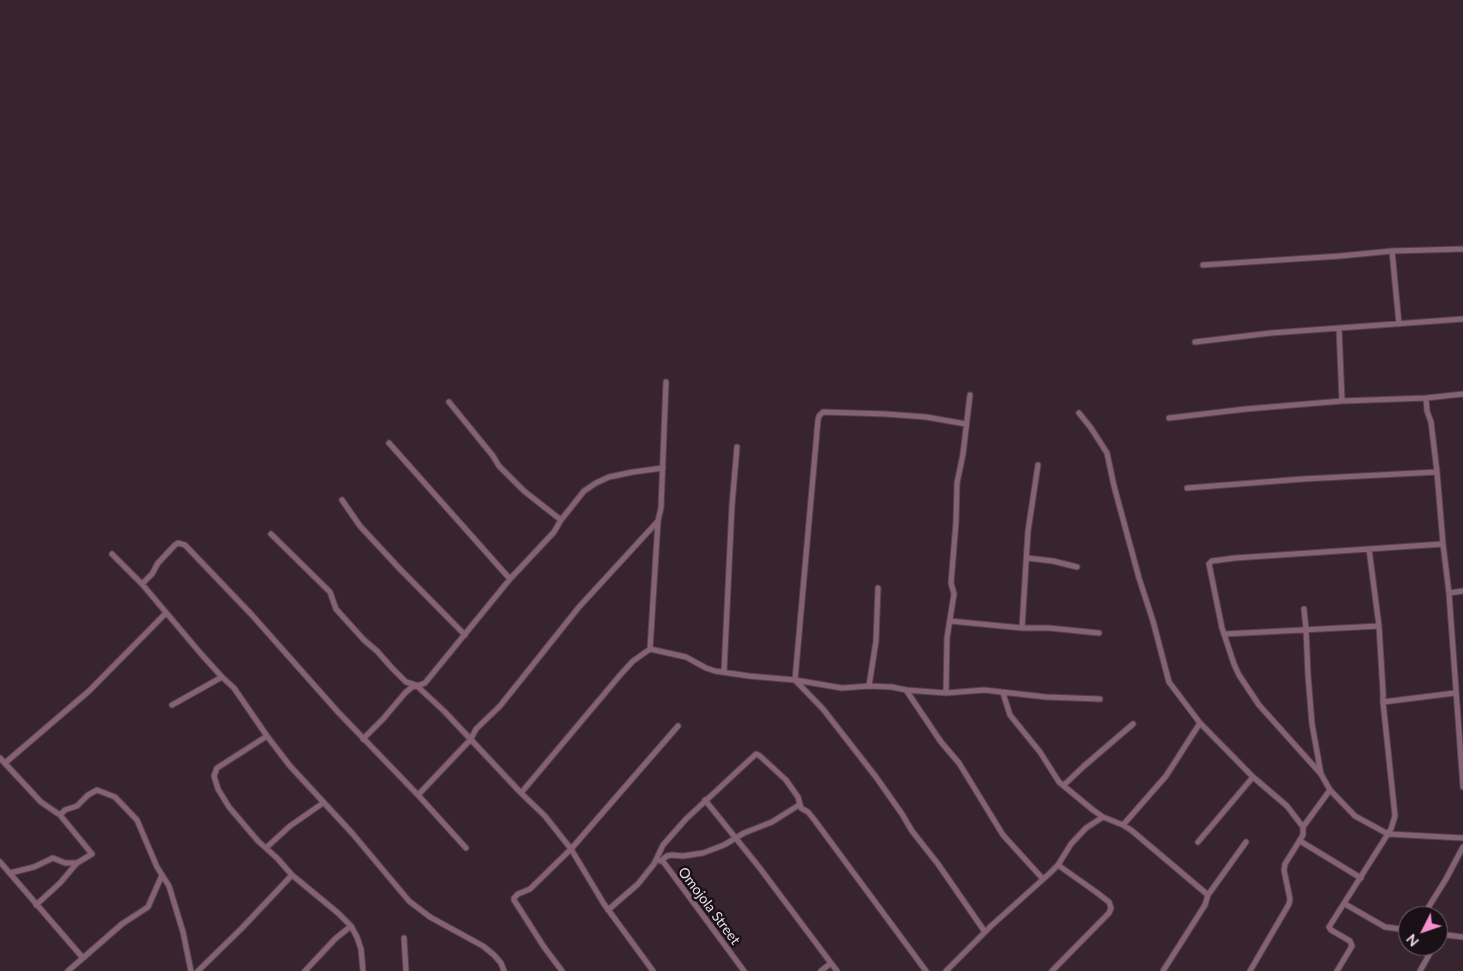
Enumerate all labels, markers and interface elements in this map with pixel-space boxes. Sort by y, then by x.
street label: Omojola Street [674,864,744,948]
north arrow [1398,906,1448,956]
text: N [1402,931,1422,950]

